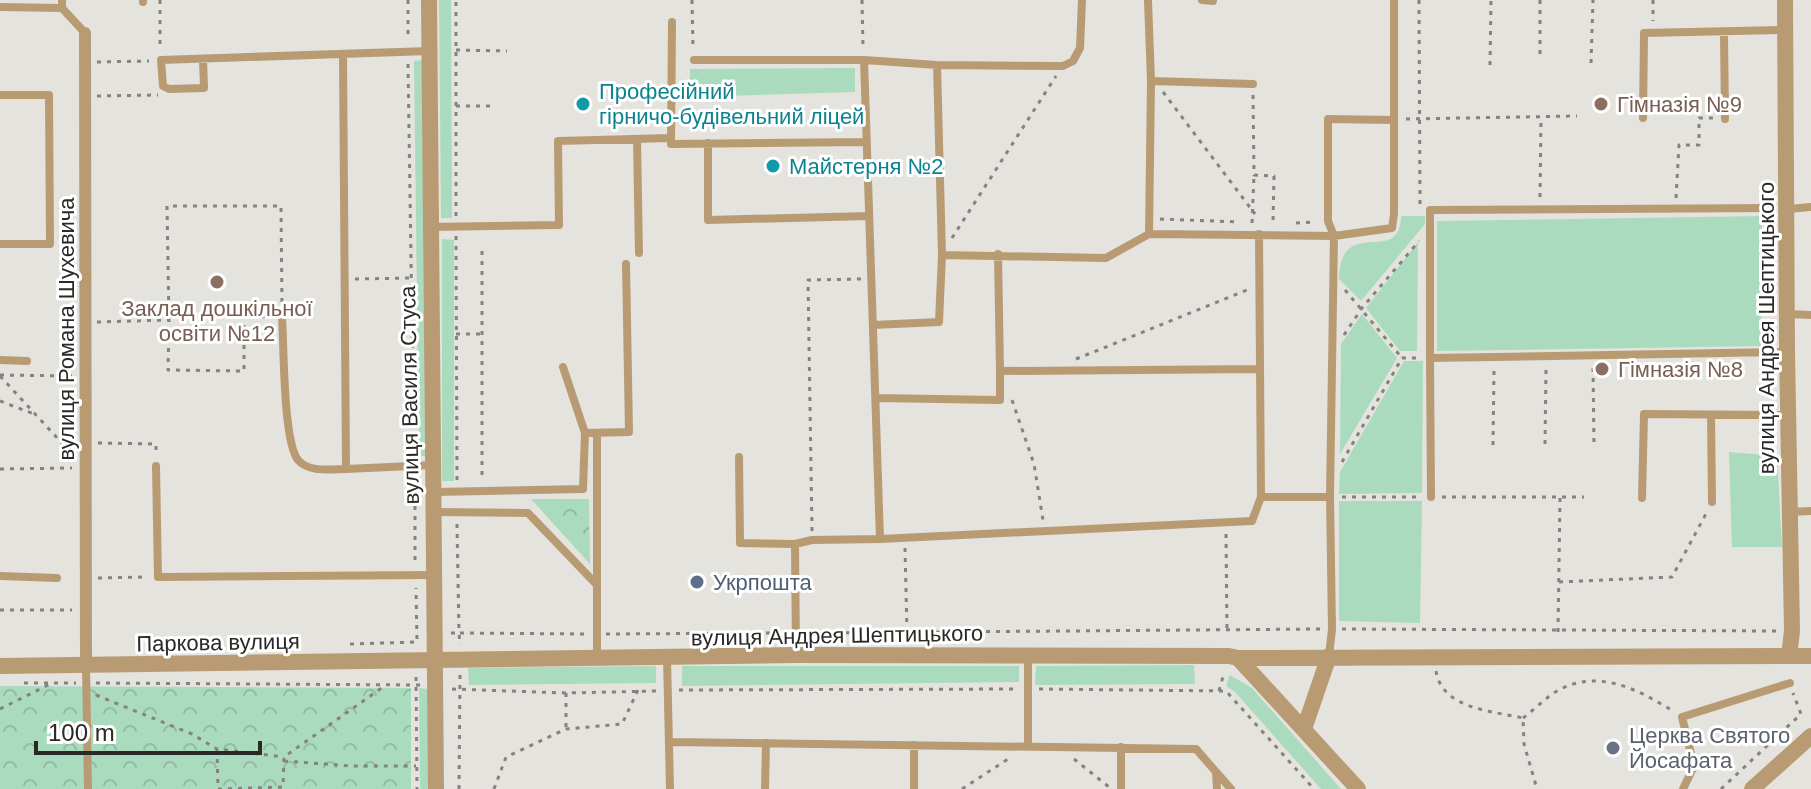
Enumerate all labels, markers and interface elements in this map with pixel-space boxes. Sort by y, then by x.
place label: Професійний гірничо-будівельний ліцей [599,79,864,129]
place label: Гімназія №9 [1617,92,1742,117]
marker: Професійний гірничо-будівельний ліцей [574,95,592,113]
marker: Гімназія №9 [1592,95,1610,113]
place label: Майстерня №2 [789,154,943,179]
marker: Майстерня №2 [764,157,782,175]
street label: вулиця Андрея Шептицького [1754,182,1779,474]
street label: вулиця Романа Шухевича [54,197,79,461]
marker: Заклад дошкільної освіти №12 [208,273,226,291]
street label: вулиця Василя Стуса [395,285,424,505]
place label: Заклад дошкільної освіти №12 [121,296,313,346]
place label: Гімназія №8 [1618,357,1743,382]
marker: Гімназія №8 [1593,360,1611,378]
place label: Укрпошта [713,570,812,595]
marker: Укрпошта [688,573,706,591]
street label: вулиця Андрея Шептицького [691,620,983,651]
street label: Паркова вулиця [136,629,300,656]
scale bar [36,705,260,755]
text: 100 m [48,719,115,746]
place label: Церква Святого Йосафата [1629,723,1790,773]
marker: Церква Святого Йосафата [1604,739,1622,757]

